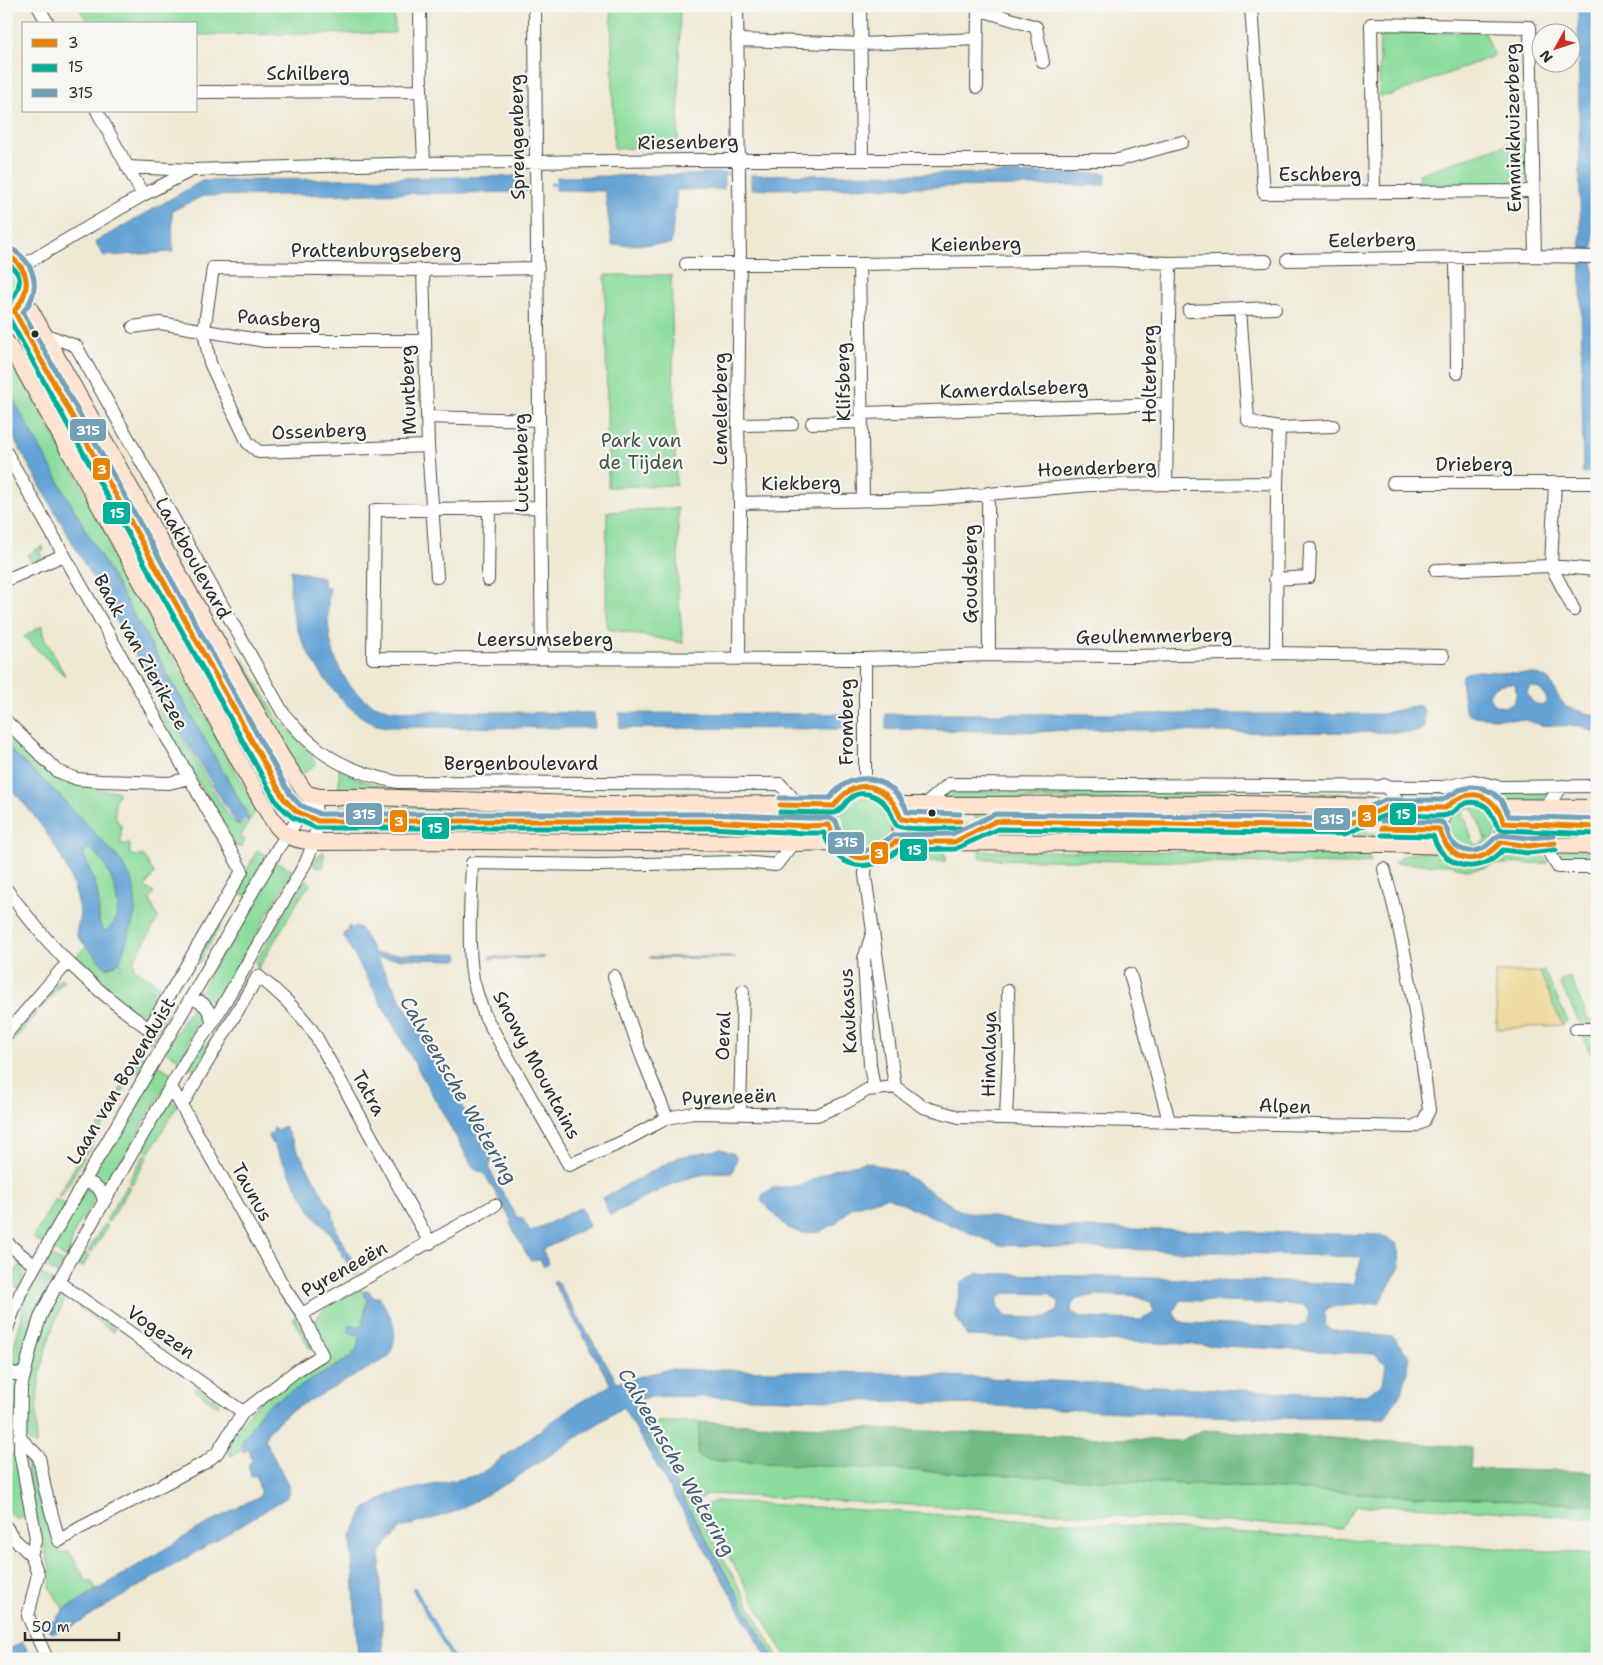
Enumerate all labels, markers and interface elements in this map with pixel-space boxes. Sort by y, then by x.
legend [22,22,198,112]
north arrow [1530,22,1580,72]
text: 3 [68,33,79,53]
street label: Emminkhuizerberg [1499,43,1527,213]
text: N [1536,46,1557,66]
text: 15 [68,57,83,77]
street label: Schilberg [266,61,350,86]
street label: Sprengenberg [503,74,531,200]
text: 315 [68,83,93,103]
street label: Riesenberg [637,129,739,155]
street label: Eschberg [1279,162,1361,187]
street label: Eelerberg [1328,227,1416,253]
street label: Keienberg [930,231,1022,257]
street label: Prattenburgseberg [291,238,461,263]
street label: Paasberg [236,304,322,334]
street label: Holterberg [1137,325,1162,423]
unlabelled marker [30,329,40,339]
street label: Klifsberg [830,342,856,422]
street label: Muntberg [394,345,422,435]
street label: Lemelerberg [708,352,733,466]
street label: Kamerdalseberg [939,374,1089,404]
street label: Luttenberg [508,413,534,513]
street label: Ossenberg [271,417,367,445]
line badge: 315 [69,418,107,442]
text: 315 [76,421,100,439]
park label: Park van de Tijden [599,428,683,475]
street label: Drieberg [1435,452,1513,477]
street label: Hoenderberg [1037,453,1157,483]
line badge: 3 [92,457,111,481]
text: 3 [97,460,107,478]
street label: Kiekberg [761,470,841,496]
street label: Laakboulevard [149,493,237,623]
line badge: 15 [102,501,131,525]
text: 15 [109,504,125,522]
street label: Goudsberg [958,524,983,624]
street label: Baak van Zierikzee [88,569,194,735]
street label: Geulhemmerberg [1075,622,1233,650]
street label: Leersumseberg [477,627,613,652]
street label: Fromberg [834,679,859,765]
street label: Bergenboulevard [444,751,598,776]
line badge: 315 [345,802,383,826]
line badge: 15 [1389,802,1417,826]
line badge: 3 [1357,804,1377,828]
text: 315 [352,805,376,823]
text: 15 [1395,805,1411,823]
line badge: 315 [1313,807,1351,831]
text: 3 [1362,807,1372,825]
unlabelled marker [927,808,937,818]
line badge: 3 [389,809,408,833]
text: 315 [1320,810,1344,828]
text: 3 [394,812,404,830]
line badge: 15 [421,816,450,840]
text: 15 [427,819,443,837]
line badge: 315 [827,831,865,855]
text: 315 [834,833,858,851]
line badge: 15 [899,838,928,862]
line badge: 3 [870,841,889,865]
text: 15 [906,841,922,859]
text: 3 [874,844,884,862]
street label: Kaukasus [833,968,863,1054]
street label: Snowy Mountains [487,986,587,1144]
water label: Calveensche Wetering [394,991,524,1189]
street label: Laan van Bovenduist [61,993,181,1169]
street label: Himalaya [976,1010,1002,1098]
street label: Oeral [710,1011,736,1061]
street label: Tatra [346,1066,392,1120]
street label: Pyreneeën [681,1083,777,1111]
street label: Alpen [1258,1093,1312,1119]
street label: Taunus [226,1158,278,1226]
street label: Pyreneeën [296,1235,392,1303]
street label: Vogezen [122,1299,200,1365]
water label: Calveensche Wetering [612,1363,742,1561]
scale bar [25,1610,119,1642]
text: 50 m [32,1617,70,1637]

